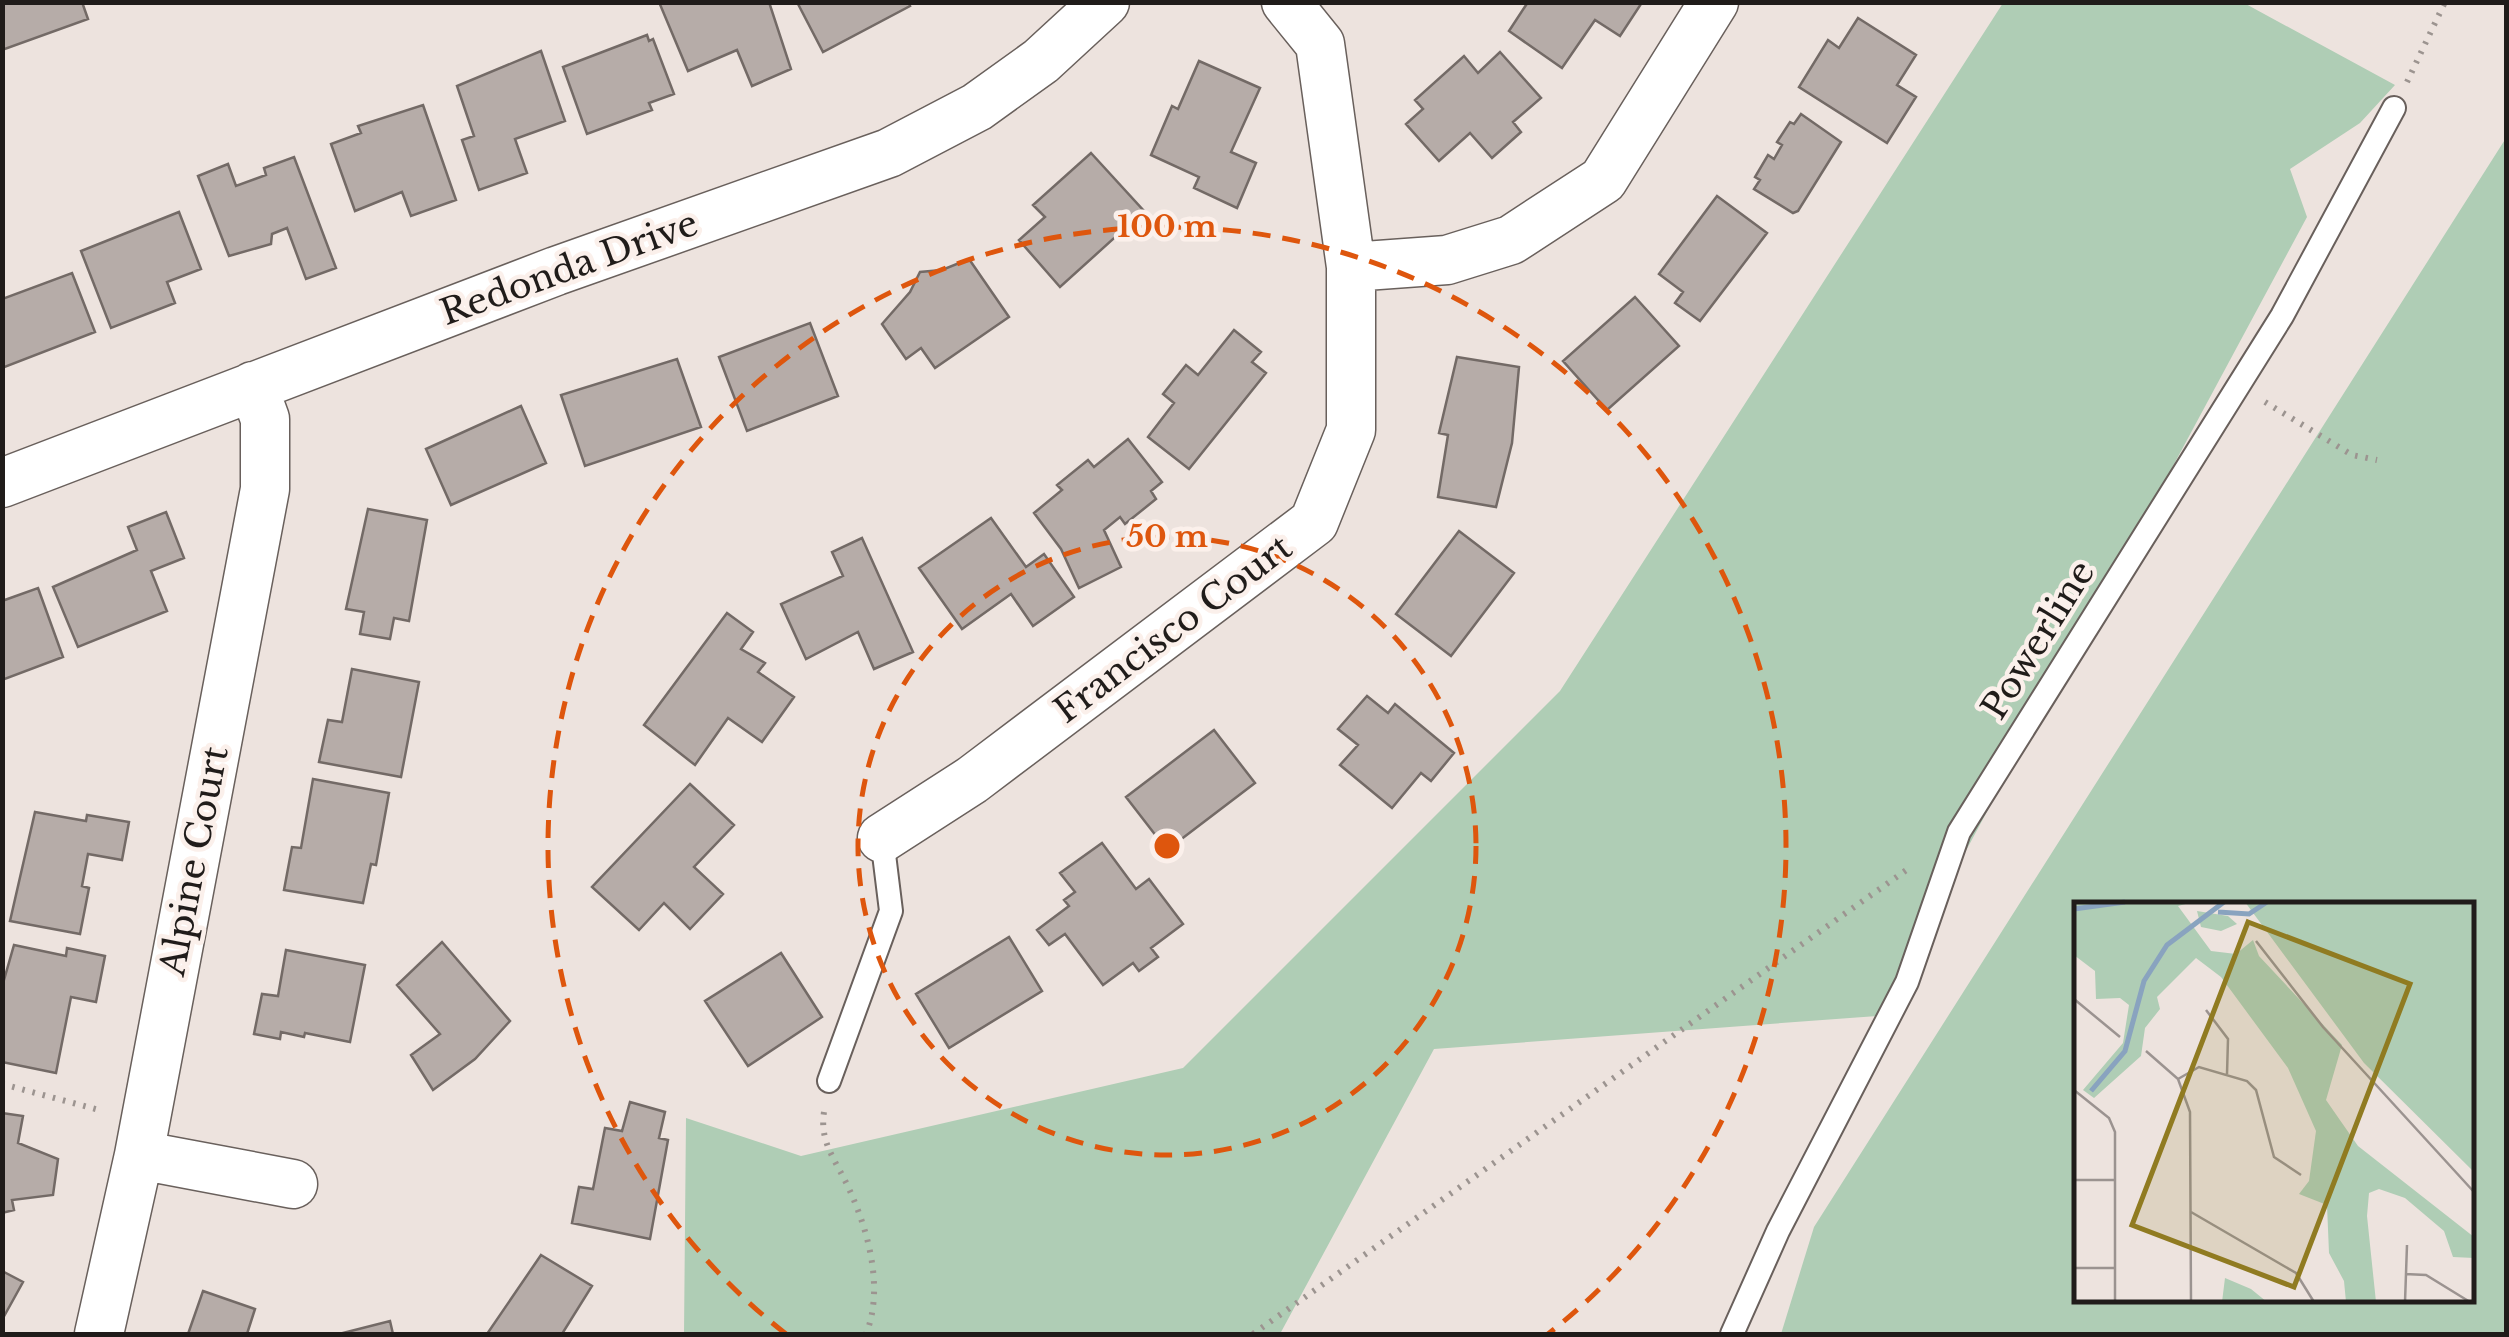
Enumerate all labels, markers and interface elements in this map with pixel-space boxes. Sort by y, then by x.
street label: Redonda Drive [434,201,703,334]
text: 100 m [1117,208,1217,245]
text: 50 m [1126,518,1208,555]
street label: Francisco Court [1046,525,1300,732]
street label: Powerline [1972,553,2103,727]
street label: Alpine Court [150,743,237,980]
centre of rings [1149,828,1185,864]
inset map [2074,902,2474,1302]

